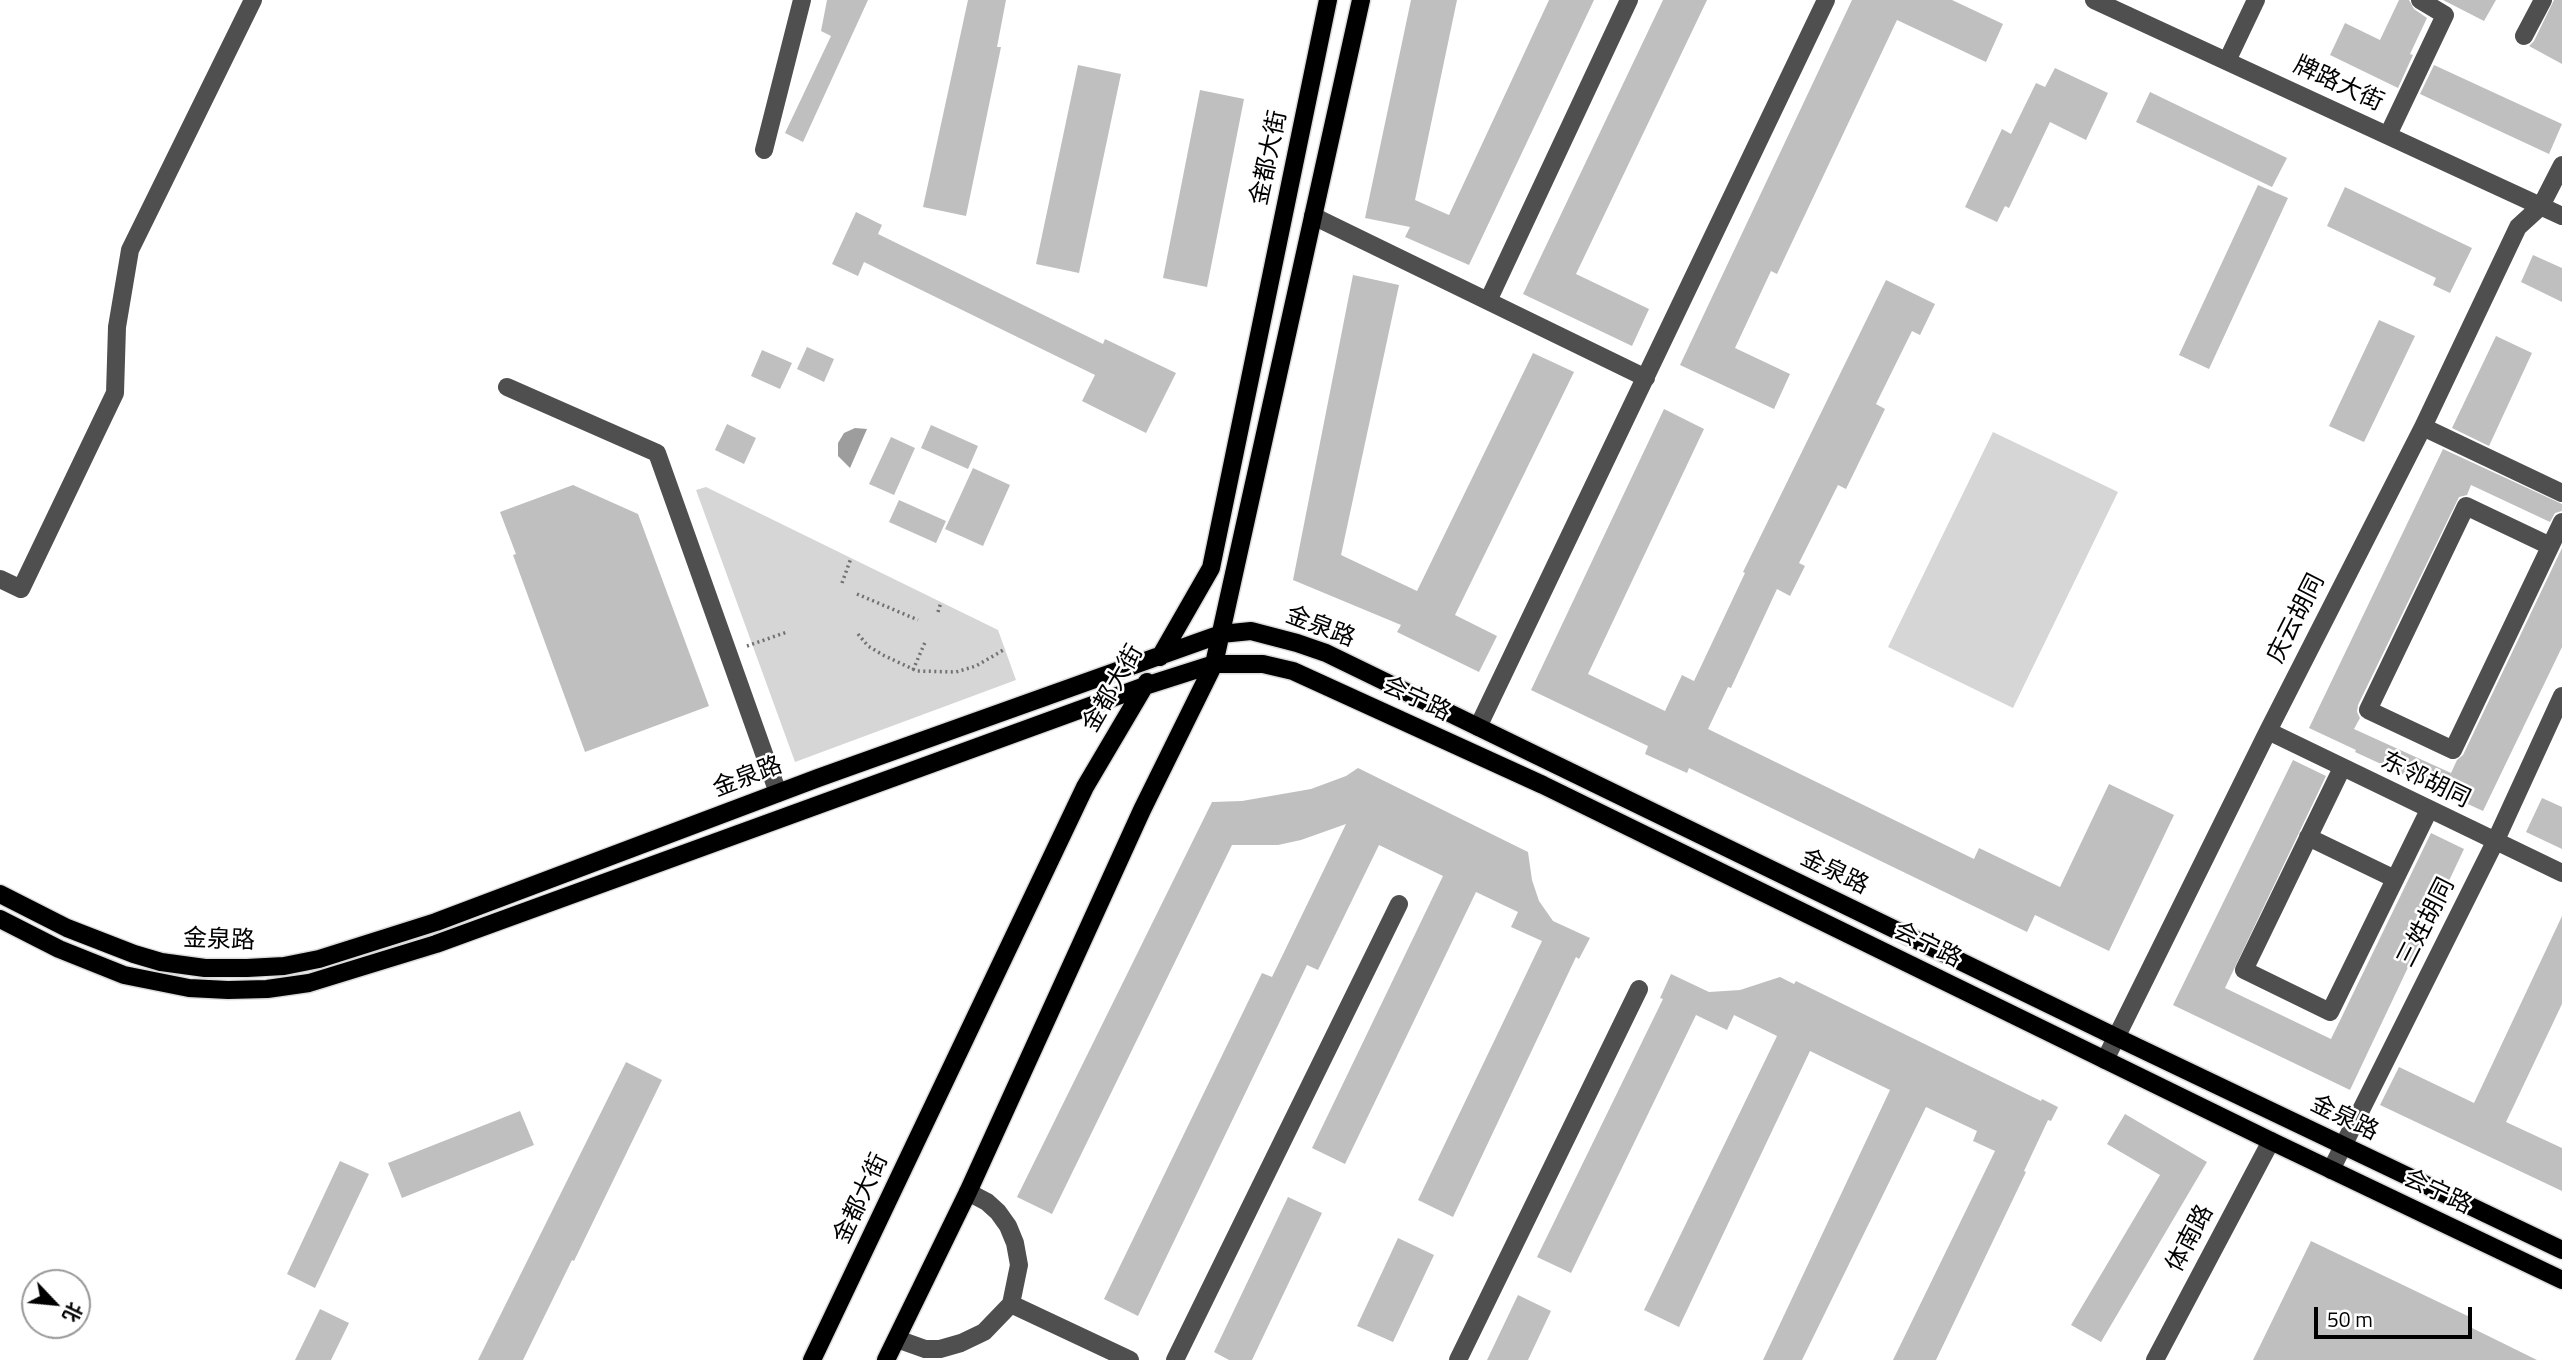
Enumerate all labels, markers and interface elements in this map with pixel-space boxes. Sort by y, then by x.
street label: 牌路大街 [2288,52,2388,118]
street label: 金都大街 [1246,108,1294,208]
street label: 庆云胡同 [2262,570,2332,668]
street label: 金泉路 [1281,602,1359,654]
street label: 金都大街 [1078,640,1150,738]
street label: 会宁路 [1377,672,1455,728]
street label: 东邻胡同 [2376,747,2474,815]
street label: 金泉路 [709,752,787,804]
street label: 金泉路 [1795,844,1873,902]
street label: 三姓胡同 [2392,874,2462,972]
street label: 会宁路 [1888,917,1966,975]
street label: 金泉路 [183,925,255,957]
street label: 金泉路 [2305,1090,2383,1148]
street label: 金都大街 [829,1149,895,1249]
street label: 会宁路 [2398,1165,2476,1221]
street label: 体南路 [2161,1200,2221,1278]
north arrow [21,1269,91,1339]
scale bar [2317,1294,2474,1338]
text: 北 [56,1298,91,1327]
text: 50 m [2327,1303,2373,1335]

